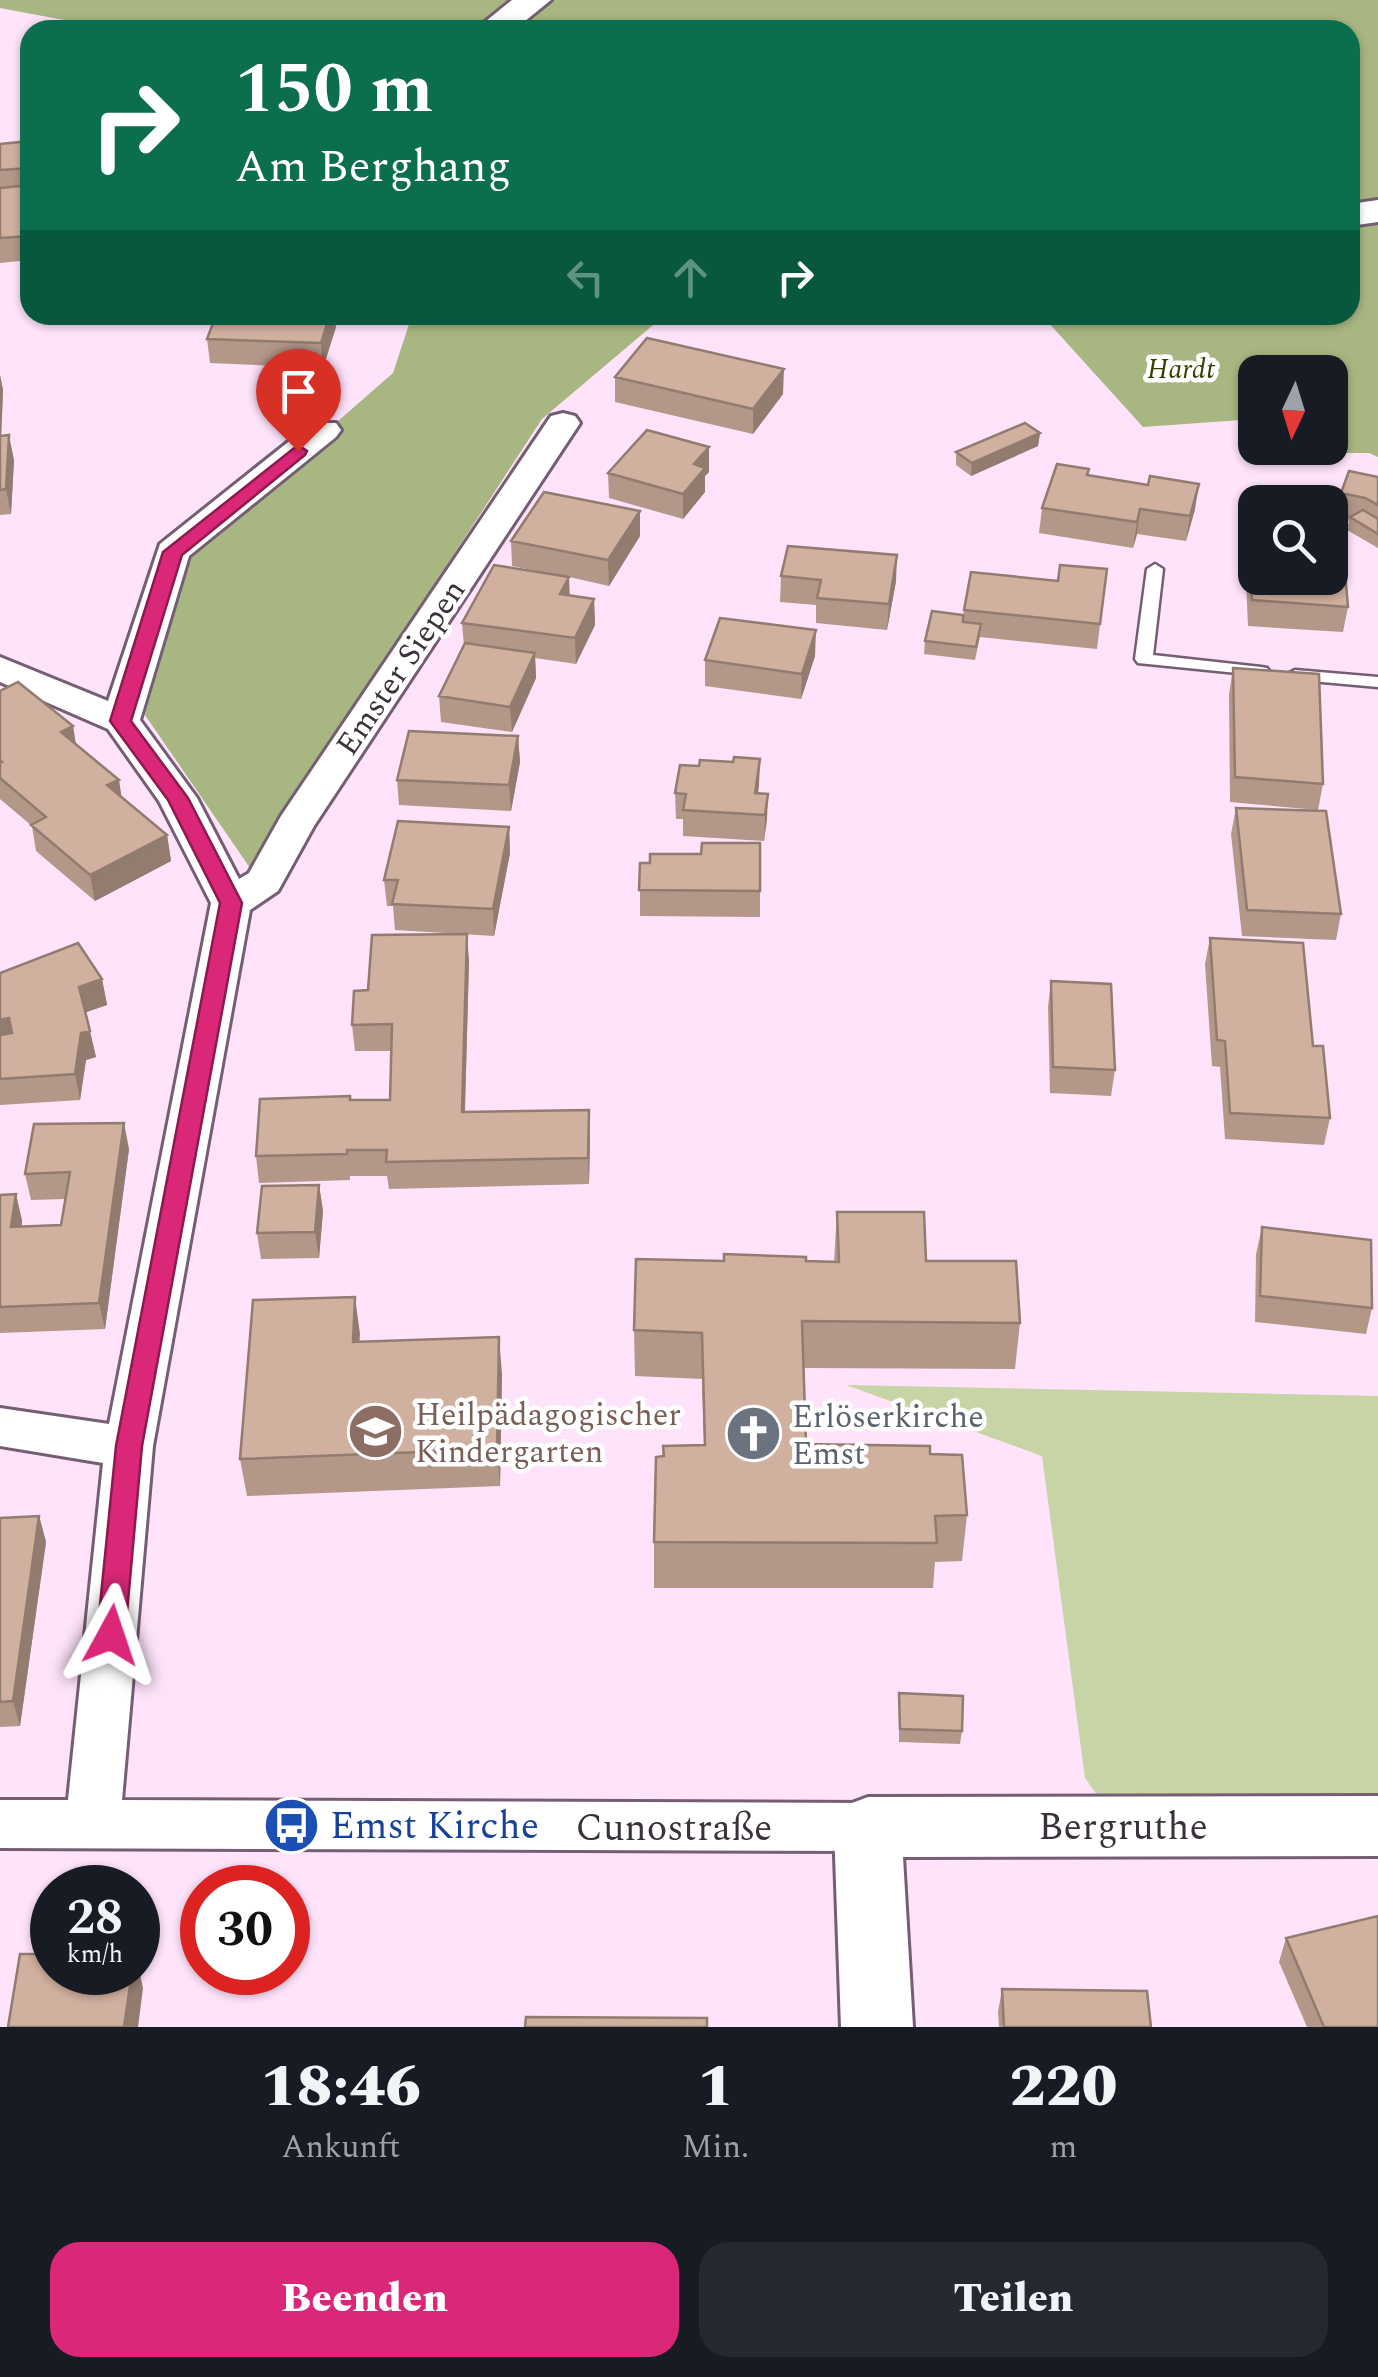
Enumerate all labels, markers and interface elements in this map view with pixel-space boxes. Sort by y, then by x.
text: 150 m [235,37,433,143]
icon: right [70,60,200,190]
text: Am Berghang [235,133,511,202]
icon: left [558,250,613,305]
icon: ahead [663,250,718,305]
icon: right [768,250,823,305]
park label: Hardt [1147,348,1216,391]
pin [256,349,341,452]
north arrow [1238,355,1348,465]
map controls [1238,355,1348,595]
icon: arrive [271,364,326,419]
button: search [1238,485,1348,595]
street label: Emster Siepen [324,569,479,766]
place label: Heilpädagogischer Kindergarten [415,1391,681,1477]
place label: Erlöserkirche Emst [792,1393,984,1479]
school or university icon: Heilpädagogischer Kindergarten [346,1402,406,1462]
church icon: Erlöserkirche Emst [723,1404,783,1464]
position arrow [59,1583,163,1687]
bus stop icon: Emst Kirche [261,1795,321,1855]
place label: Emst Kirche [330,1798,539,1856]
street label: Bergruthe [1038,1799,1208,1857]
street label: Cunostraße [576,1800,772,1858]
speed limit sign: 30 [180,1865,310,1995]
text: 28 [67,1880,123,1956]
text: km/h [67,1936,123,1974]
text: 18:46 [260,2041,421,2133]
text: 1 [697,2041,733,2133]
text: 220 [1010,2041,1118,2133]
text: Ankunft [281,2123,400,2172]
text: Min. [682,2123,749,2172]
text: m [1050,2123,1077,2172]
button: Beenden [50,2242,679,2357]
button: Teilen [699,2242,1328,2357]

